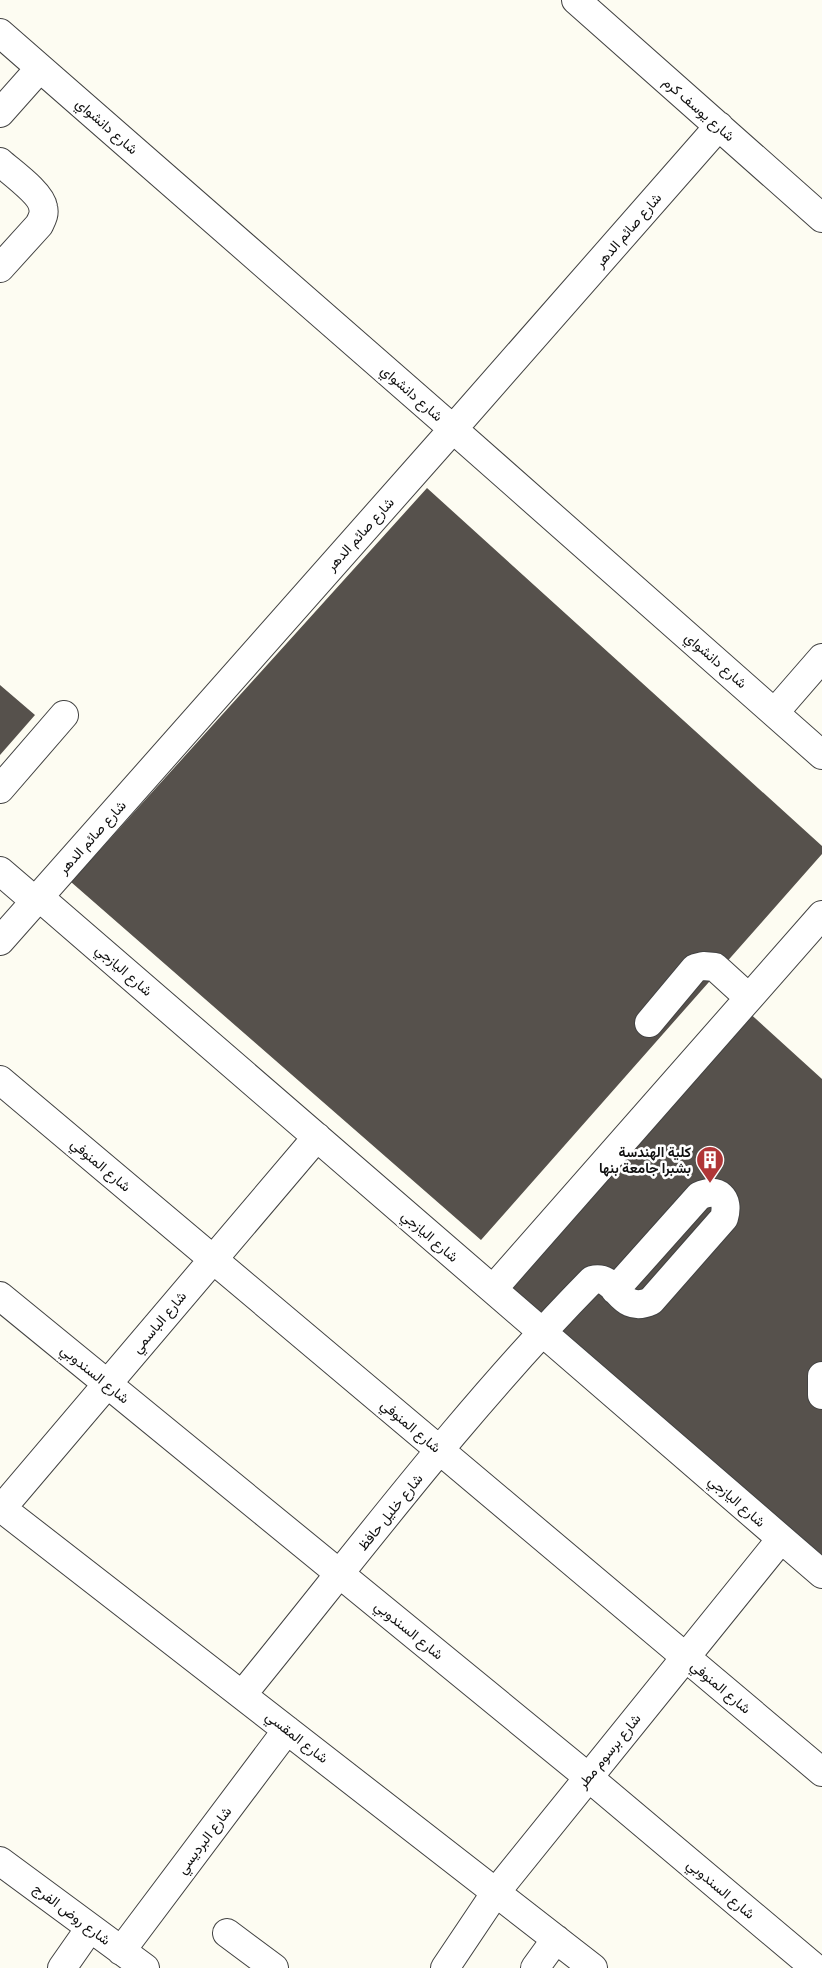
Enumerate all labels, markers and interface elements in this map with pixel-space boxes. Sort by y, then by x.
street label: شارع يوسف كرم [658,73,739,147]
street label: شارع دانشواي [70,94,142,160]
street label: شارع صائم الدهر [590,189,667,273]
street label: شارع دانشواي [375,361,447,427]
street label: شارع صائم الدهر [321,493,399,577]
street label: شارع دانشواي [679,628,751,694]
street label: شارع صائم الدهر [53,796,131,880]
street label: شارع اليازجي [90,940,156,1002]
street label: شارع المنوفي [65,1135,135,1198]
place label: كلية الهندسة بشبرا جامعة بنها [599,1143,691,1177]
building icon: كلية الهندسة بشبرا جامعة بنها [695,1145,725,1184]
street label: شارع اليازجي [396,1206,462,1268]
street label: شارع الباسمي [128,1287,193,1359]
street label: شارع السندوبي [55,1341,133,1410]
street label: شارع المنوفي [375,1396,445,1459]
street label: شارع خليل حافظ [354,1470,428,1555]
street label: شارع اليازجي [703,1471,769,1533]
street label: شارع السندوبي [369,1597,447,1666]
street label: شارع المنوفي [685,1657,755,1720]
street label: شارع المقسي [260,1707,332,1769]
street label: شارع برسوم مطر [573,1710,646,1794]
street label: شارع البرديسي [173,1803,238,1879]
street label: شارع السندوبي [681,1855,759,1925]
street label: شارع روض الفرج [29,1879,114,1950]

